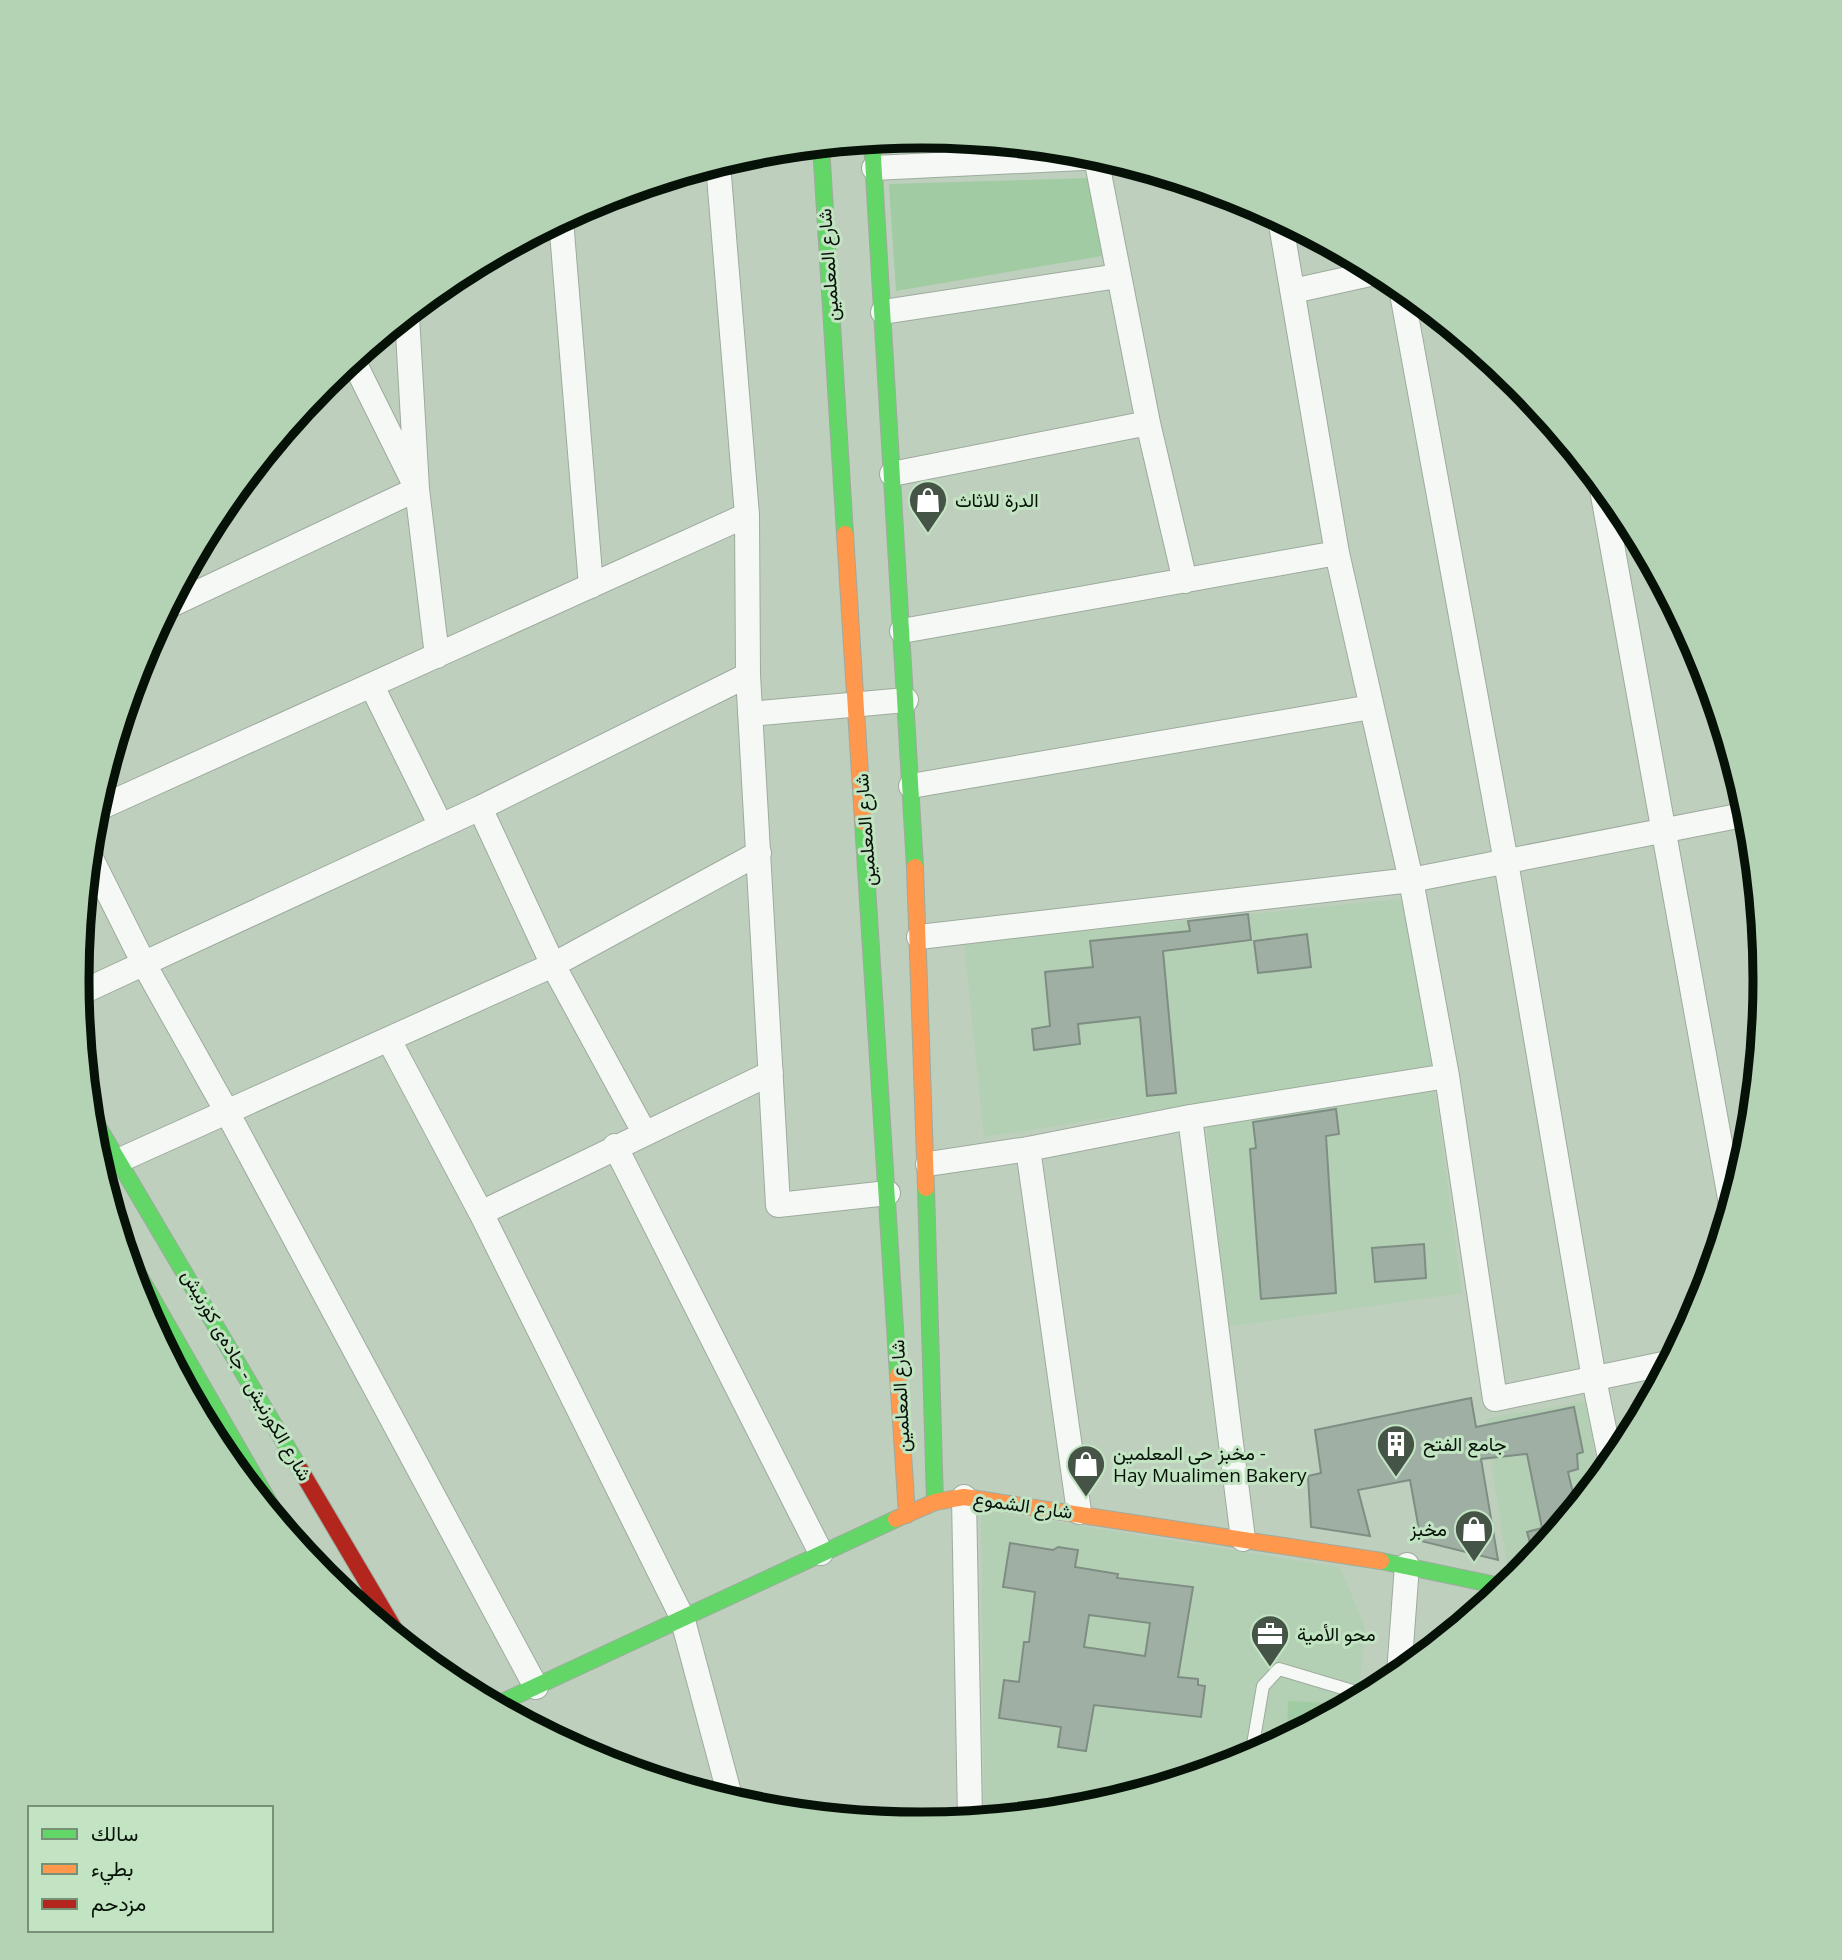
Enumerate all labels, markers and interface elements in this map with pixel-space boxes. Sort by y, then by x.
street label: شارع المعلمين [811,208,845,322]
shop icon: الدرة للاثاث [907,479,949,534]
place label: الدرة للاثاث [955,487,1039,513]
street label: شارع المعلمين [848,773,882,887]
street label: شارع الكورنيش - جادەی کۆرنیش [176,1265,318,1485]
street label: شارع المعلمين [884,1339,916,1453]
building icon: جامع الفتح [1375,1423,1417,1478]
place label: جامع الفتح [1423,1431,1506,1458]
place label: مخبز حي المعلمين - Hay Mualimen Bakery [1113,1440,1307,1488]
shop icon: مخبز حي المعلمين - Hay Mualimen Bakery [1065,1443,1107,1498]
street label: شارع الشموع [972,1485,1074,1525]
shop icon: مخبز [1453,1508,1495,1563]
place label: مخبز [1409,1516,1447,1542]
office icon: محو الأمية [1249,1613,1291,1668]
place label: محو الأمية [1297,1621,1376,1647]
legend [28,1806,273,1932]
text: سالك [91,1819,138,1847]
text: بطيء [91,1854,134,1886]
text: مزدحم [91,1889,146,1918]

